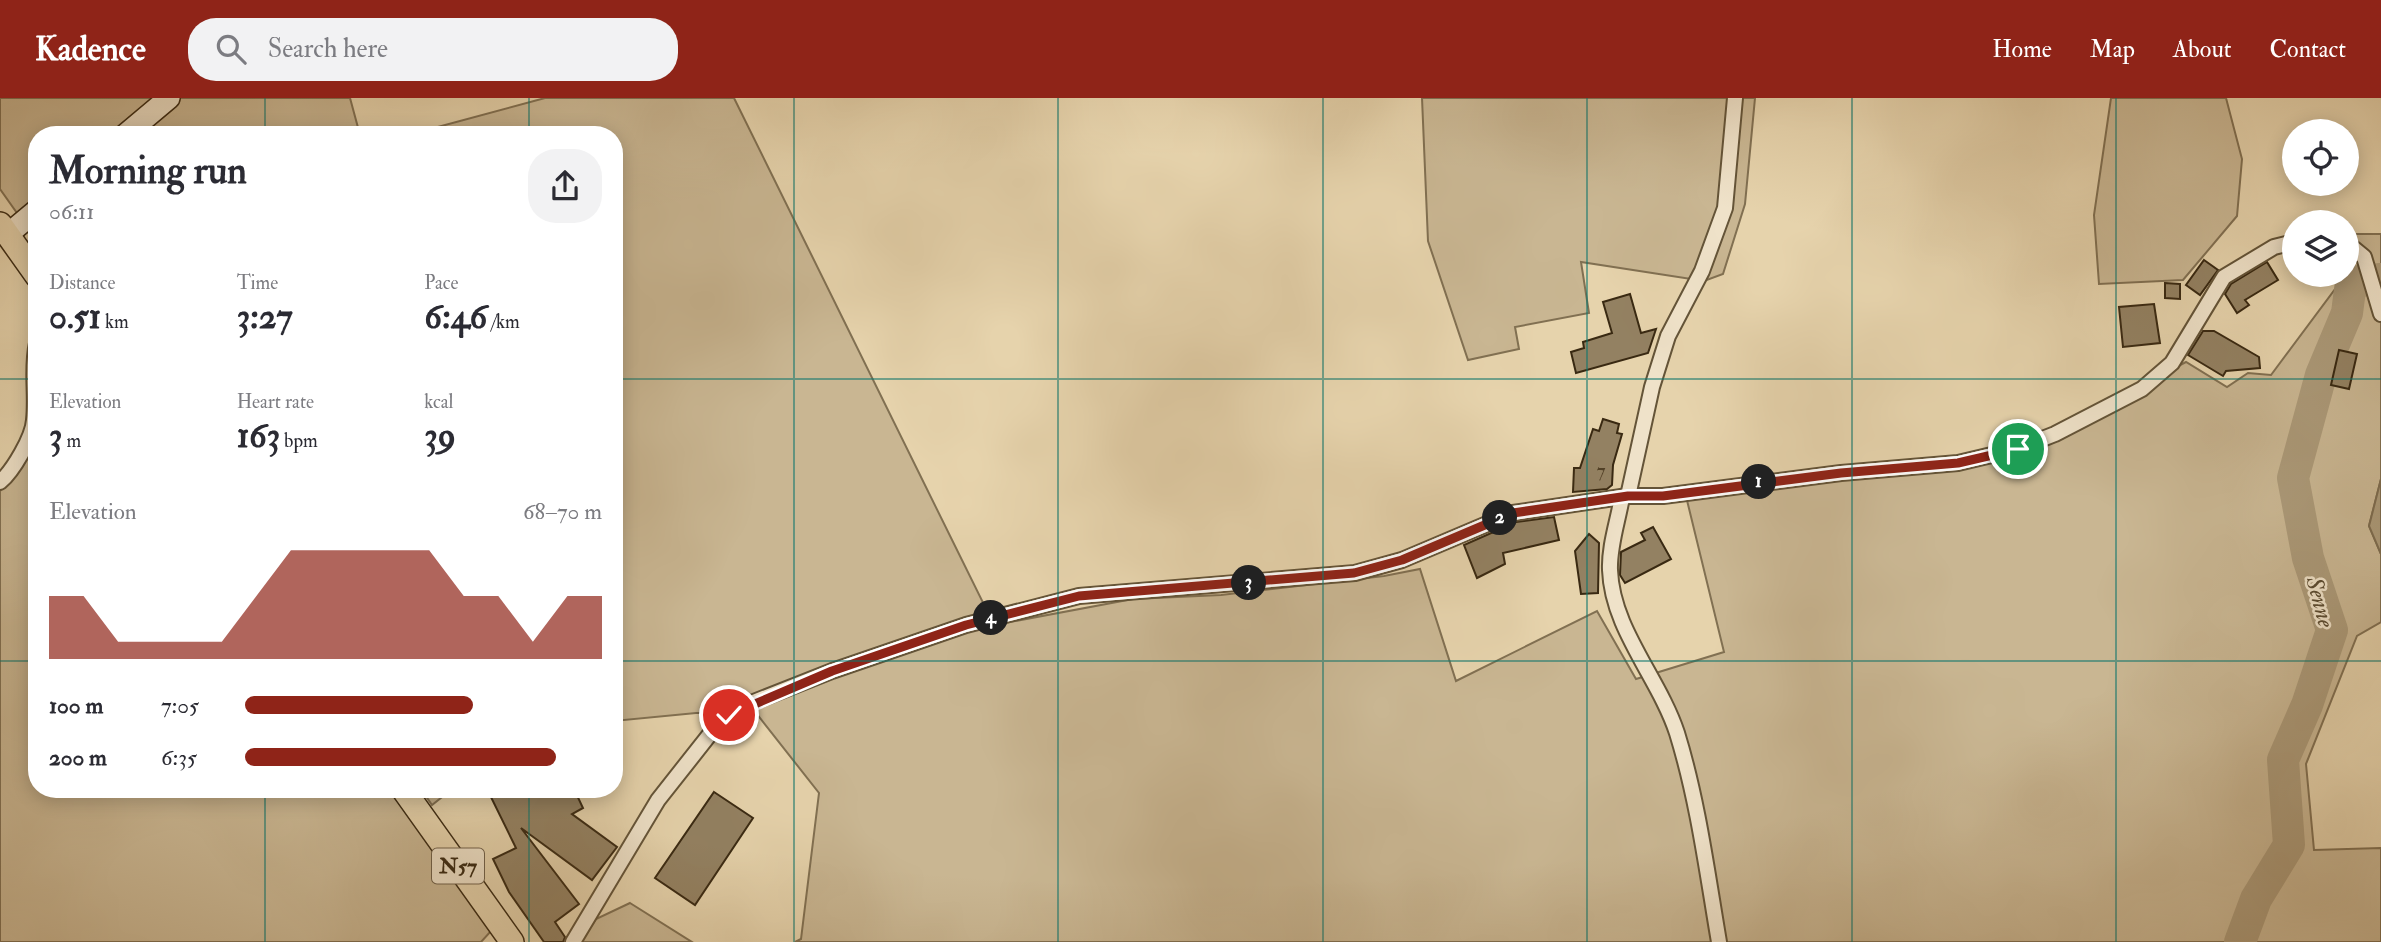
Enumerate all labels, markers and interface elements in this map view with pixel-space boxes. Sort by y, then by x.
search box [188,18,678,81]
text: Kadence [35,29,146,70]
icon: search [212,30,250,68]
text: Search here [268,33,388,65]
text: Home [1992,34,2052,65]
text: Map [2090,34,2135,65]
text: About [2173,34,2232,65]
text: Contact [2270,34,2346,65]
map controls [2282,119,2359,287]
button: locate [2282,119,2359,196]
text: Morning run [49,147,247,195]
button: share [528,149,602,223]
text: 06:11 [49,197,95,226]
button: layers [2282,210,2359,287]
text: Distance [49,271,115,295]
text: Time [237,271,278,295]
text: Pace [424,271,458,295]
text: 0.51 [49,295,101,339]
text: 3:27 [237,295,292,339]
text: 6:46 [424,295,487,339]
text: km [101,310,129,334]
text: /km [487,310,520,334]
text: Elevation [49,390,121,414]
text: Heart rate [237,390,314,414]
text: kcal [424,390,453,414]
text: 3 [49,414,62,458]
text: 163 [237,414,280,458]
text: 39 [424,414,456,458]
pin [1988,419,2048,479]
text: m [62,429,81,453]
text: bpm [280,429,318,453]
icon: arrive [1999,430,2037,468]
house number: 7 [1597,459,1606,483]
pin: 1 [1742,464,1776,500]
text: 1 [1755,469,1762,493]
text: Elevation [49,497,137,526]
text: 68–70 m [523,497,602,526]
pin: 2 [1482,500,1518,536]
text: 2 [1495,505,1504,529]
pin: 3 [1232,566,1266,601]
text: 3 [1245,570,1252,594]
water label: Senne [2298,572,2342,632]
pin: 4 [974,601,1009,636]
text: 4 [985,605,996,629]
pin [699,685,759,745]
text: 100 m [49,691,103,720]
text: 7:05 [161,691,199,720]
icon: check [710,696,748,734]
text: 200 m [49,743,107,772]
text: 6:35 [161,743,197,772]
road number: N57 [432,848,484,884]

